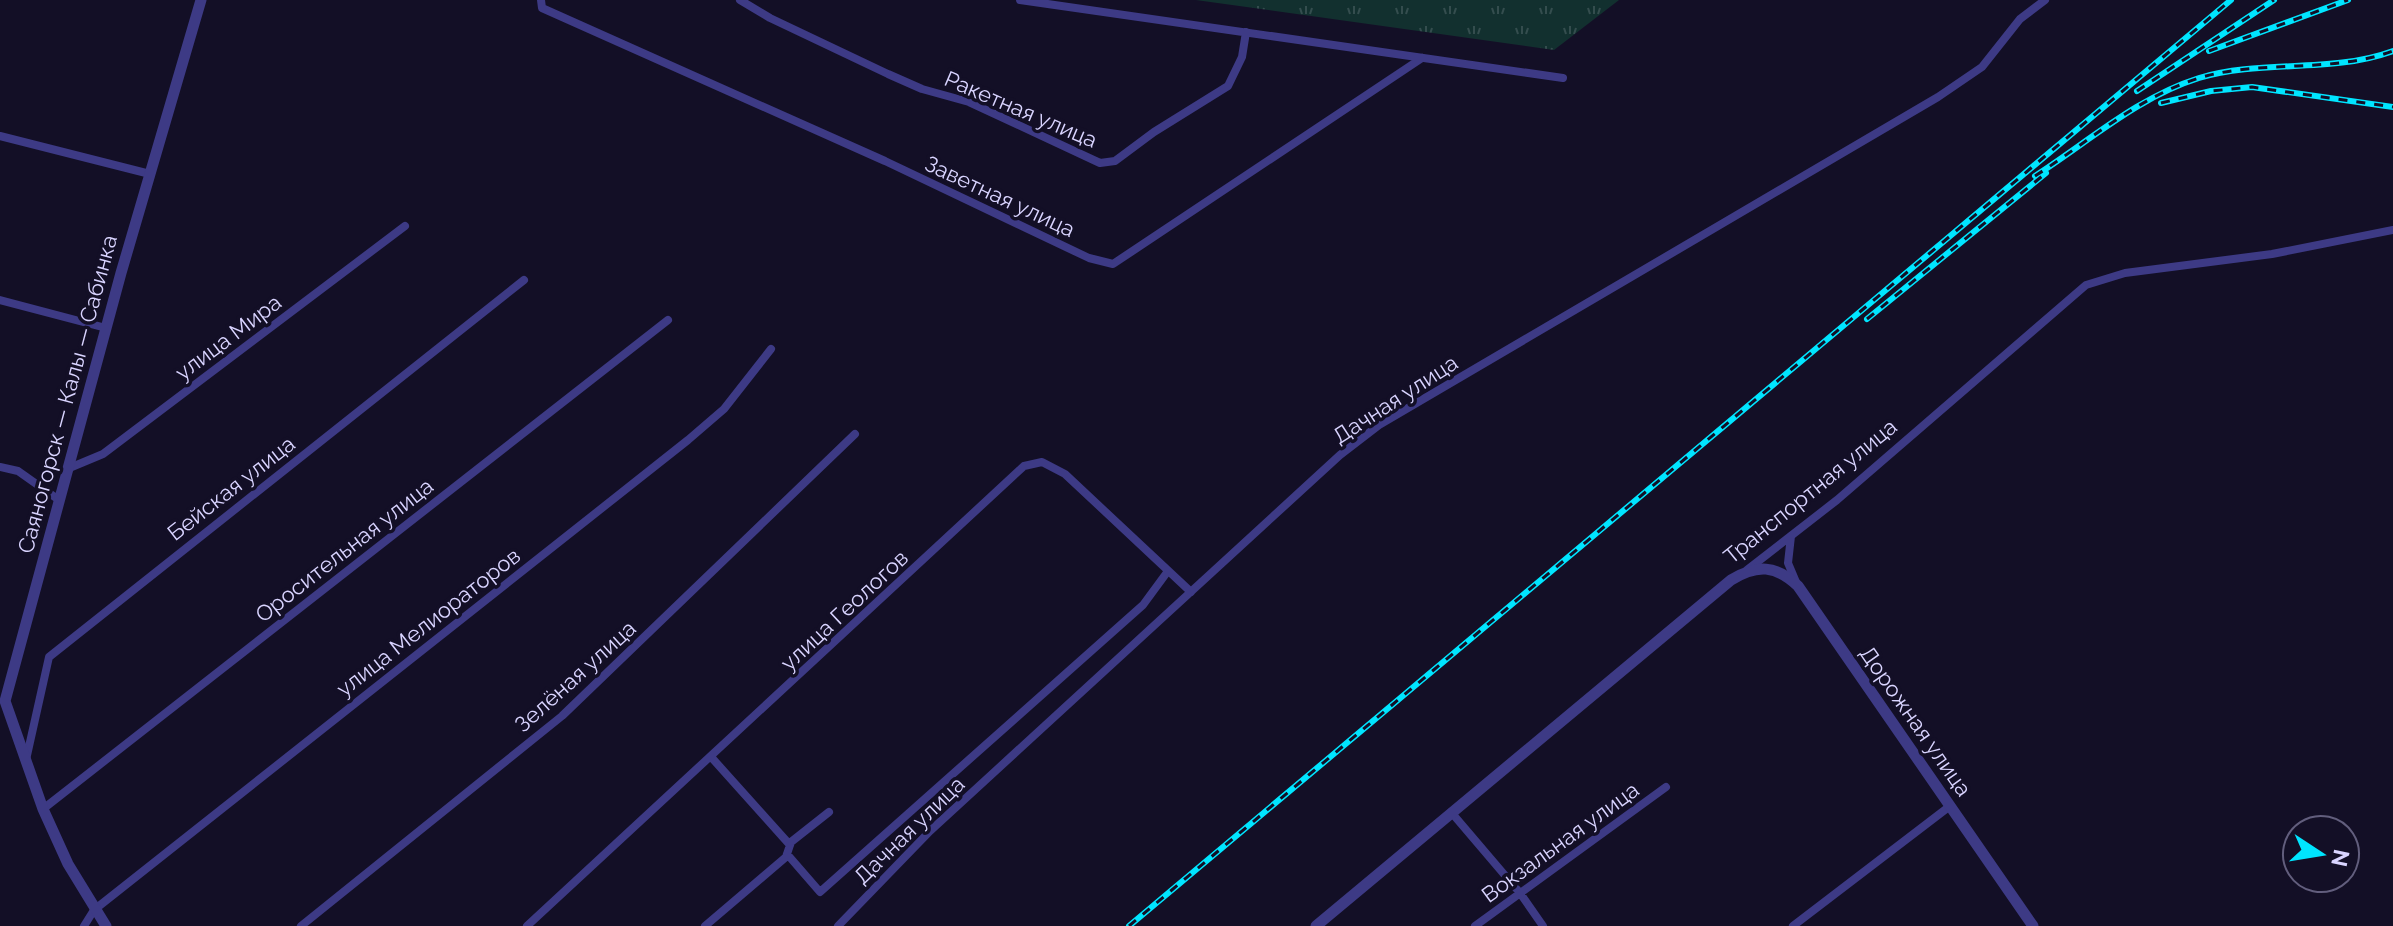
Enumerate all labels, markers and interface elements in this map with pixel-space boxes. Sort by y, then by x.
street label: Ракетная улица [941,65,1101,153]
street label: Заветная улица [921,150,1079,242]
street label: Саяногорск — Калы — Сабинка [12,232,122,556]
street label: улица Мира [170,289,286,385]
street label: Дачная улица [1328,349,1462,449]
street label: Транспортная улица [1718,413,1902,569]
street label: Бейская улица [162,430,300,546]
street label: Оросительная улица [250,473,438,627]
street label: улица Мелиораторов [331,542,525,702]
street label: улица Геологов [775,544,913,676]
street label: Зелёная улица [509,615,641,737]
street label: Дорожная улица [1855,641,1977,801]
street label: Дачная улица [848,771,970,889]
street label: Вокзальная улица [1476,776,1644,908]
north arrow [2281,814,2361,894]
text: N [2326,847,2355,869]

